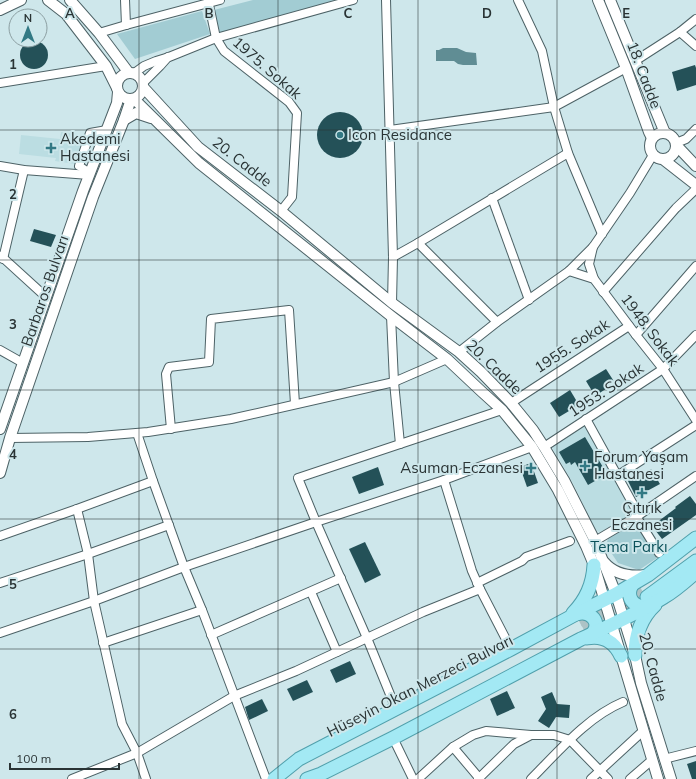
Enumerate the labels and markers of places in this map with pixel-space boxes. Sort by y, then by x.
place label: Icon Residance [348,125,452,144]
place label: Akedemi Hastanesi [60,129,130,165]
marker: Icon Residance [335,130,345,140]
marker: Akedemi Hastanesi [45,142,57,154]
place label: Forum Yaşam Hastanesi [594,447,688,483]
place label: Asuman Eczanesi [400,458,523,477]
marker: Forum Yaşam Hastanesi [579,460,591,472]
marker: Asuman Eczanesi [526,463,536,473]
marker: Çıtırık Eczanesi [637,488,647,498]
place label: Çıtırık Eczanesi [612,498,672,534]

